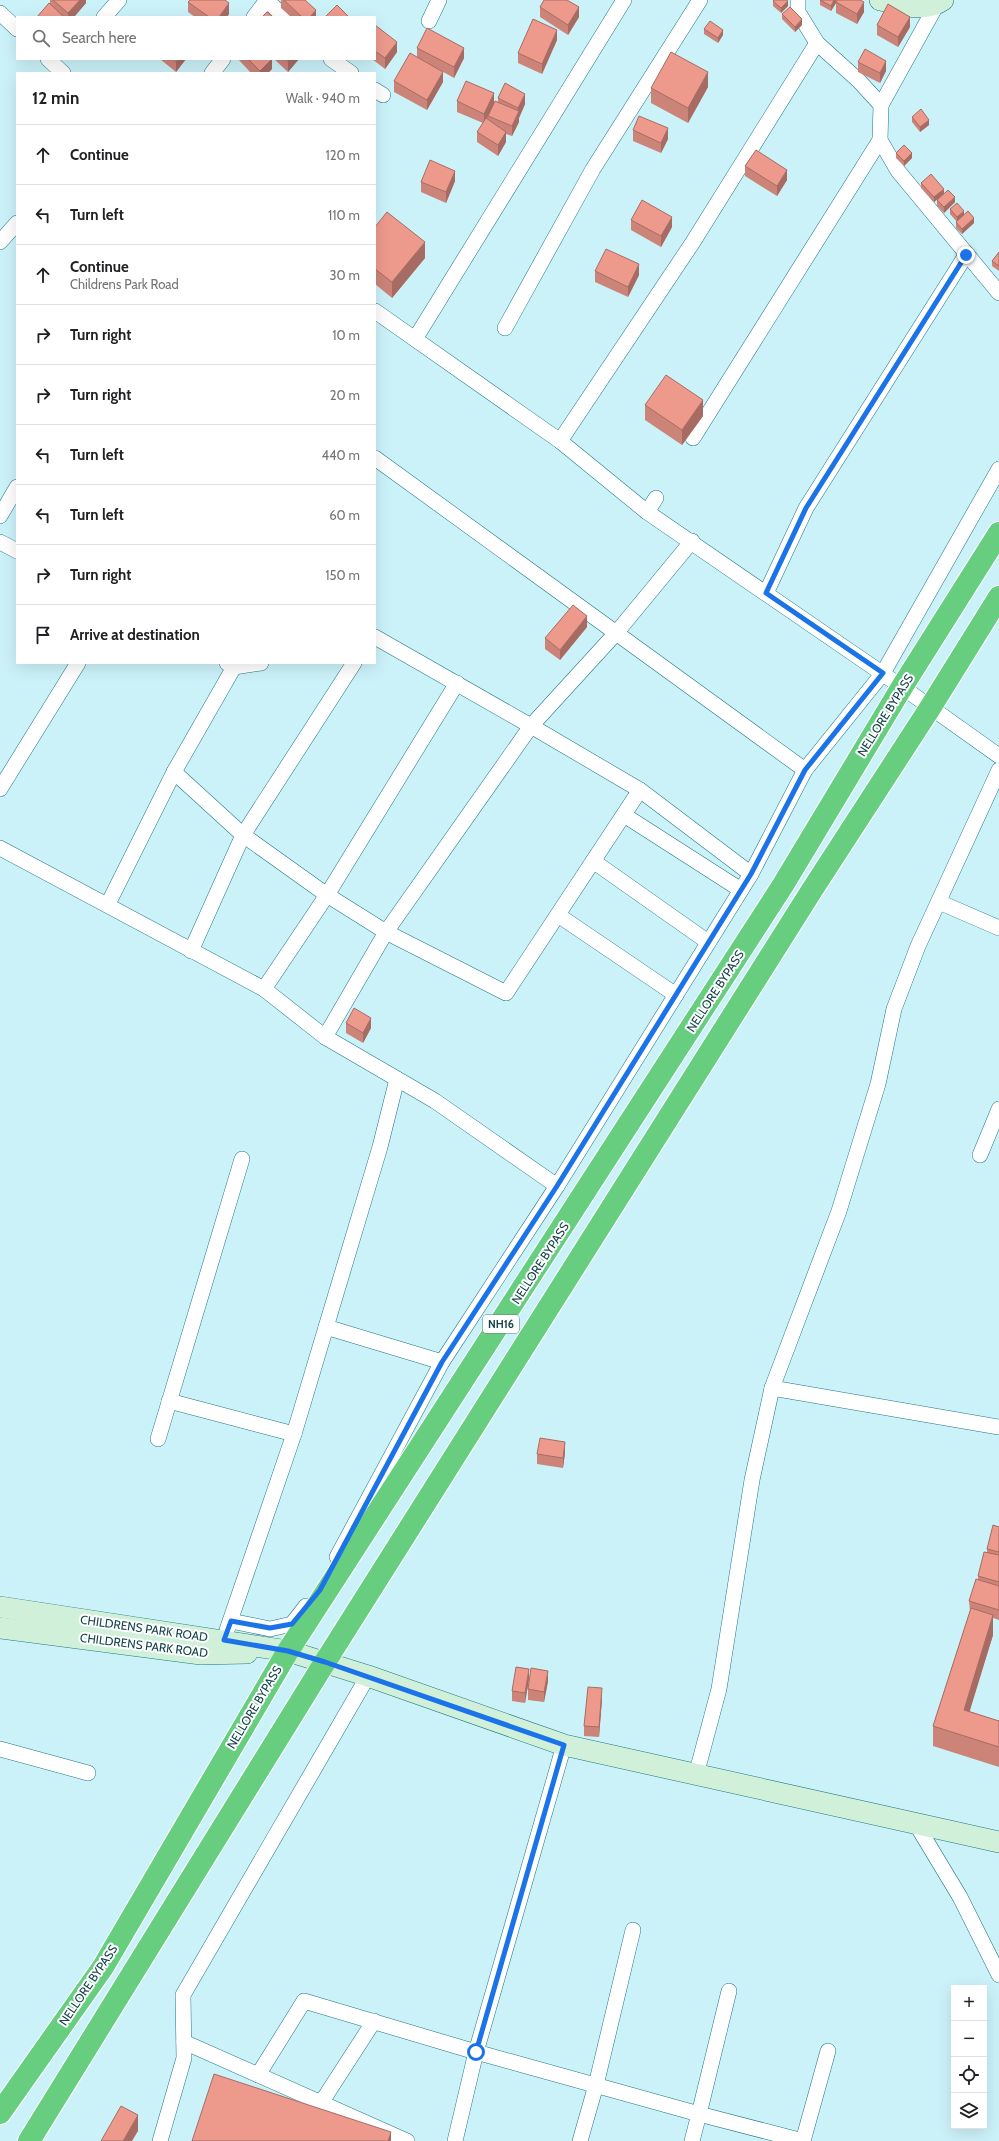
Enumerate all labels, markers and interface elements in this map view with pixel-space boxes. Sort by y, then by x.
search box [16,16,376,60]
icon: search [30,27,52,49]
text: Search here [62,29,137,47]
text: 12 min [32,88,79,108]
text: Walk · 940 m [286,90,360,106]
icon: ahead [32,144,54,166]
text: Continue [70,146,129,164]
text: 120 m [326,147,360,163]
icon: left [32,204,54,226]
text: Turn left [70,206,124,224]
text: 110 m [328,207,360,223]
route end [957,246,975,264]
text: Continue [70,258,129,276]
icon: ahead [32,264,54,286]
text: 30 m [330,267,360,283]
text: Childrens Park Road [70,276,179,292]
icon: right [32,324,54,346]
text: Turn right [70,326,131,344]
text: 10 m [332,327,360,343]
icon: right [32,384,54,406]
text: Turn right [70,386,131,404]
text: 20 m [330,387,360,403]
icon: left [32,444,54,466]
text: Turn left [70,446,124,464]
text: 440 m [322,447,360,463]
icon: left [32,504,54,526]
text: Turn left [70,506,124,524]
text: 60 m [329,507,360,523]
icon: right [32,564,54,586]
text: Turn right [70,566,131,584]
text: 150 m [325,567,360,583]
icon: arrive [32,624,54,646]
text: Arrive at destination [70,626,200,644]
street label: NELLORE BYPASS [854,671,916,759]
street label: NELLORE BYPASS [683,947,747,1035]
street label: NELLORE BYPASS [508,1219,572,1307]
road number: NH16 [483,1315,519,1333]
street label: CHILDRENS PARK ROAD [79,1612,209,1644]
street label: CHILDRENS PARK ROAD [79,1630,209,1660]
street label: NELLORE BYPASS [223,1663,285,1751]
street label: NELLORE BYPASS [55,1942,121,2028]
map controls [951,1985,987,2129]
button: + [951,1985,987,2021]
button: − [951,2021,987,2057]
route start [467,2043,485,2061]
button: locate [951,2057,987,2093]
button: layers [951,2093,987,2129]

